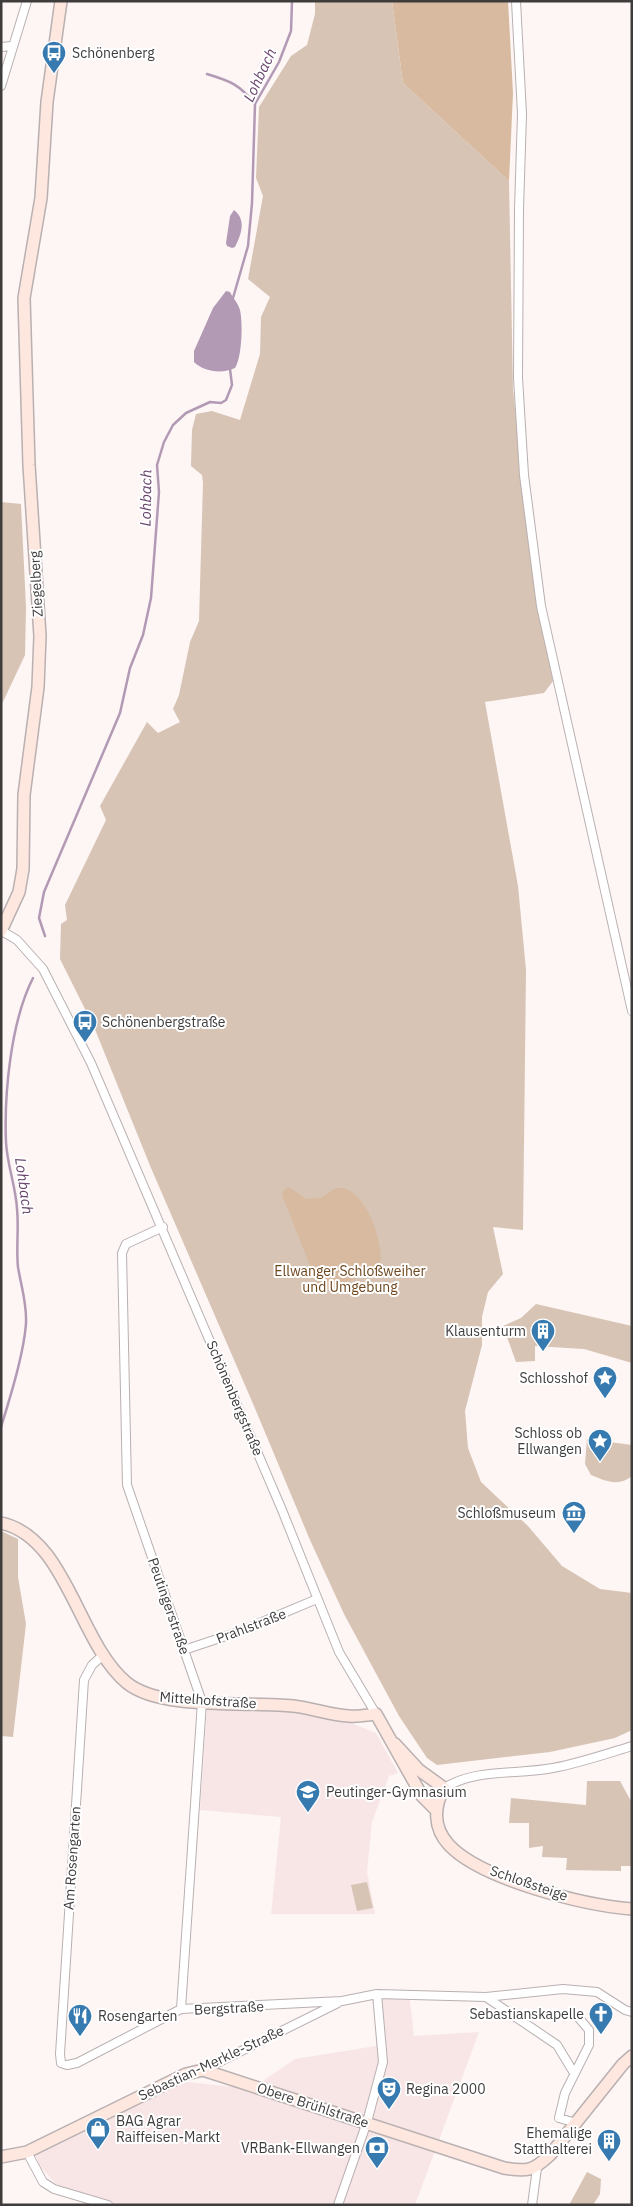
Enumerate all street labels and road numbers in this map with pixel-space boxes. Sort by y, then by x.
street label: Ziegelberg [25,550,47,617]
street label: Schönenbergstraße [203,1338,268,1459]
street label: Peutingerstraße [144,1555,194,1657]
street label: Prahlstraße [213,1604,289,1648]
street label: Mittelhofstraße [159,1688,257,1712]
street label: Am Rosengarten [59,1805,85,1911]
street label: Schloßsteige [488,1861,571,1905]
street label: Bergstraße [194,1997,265,2019]
street label: Sebastian-Merkle-Straße [135,2021,287,2105]
street label: Obere Brühlstraße [255,2078,372,2132]

